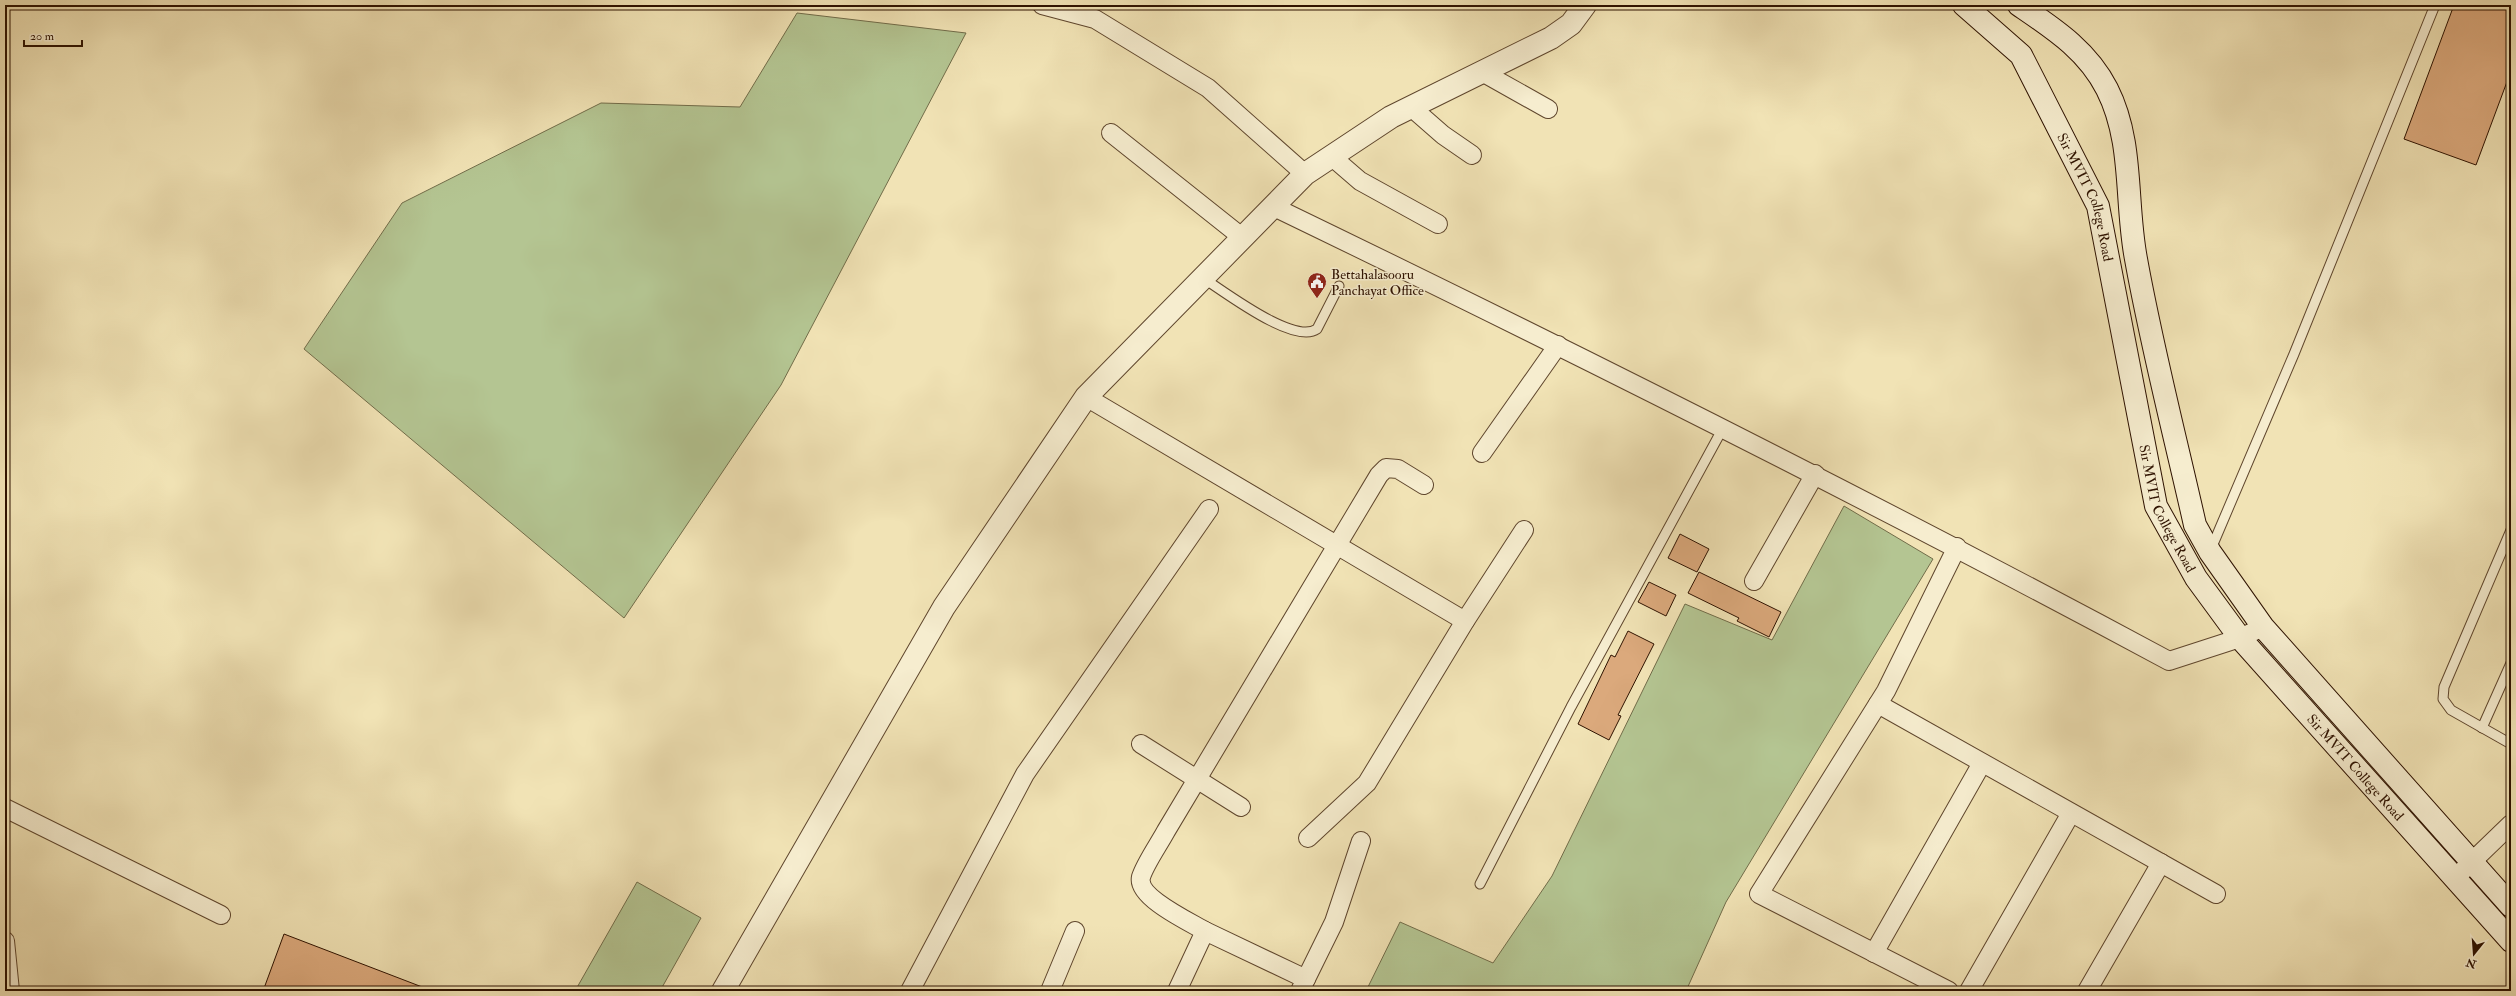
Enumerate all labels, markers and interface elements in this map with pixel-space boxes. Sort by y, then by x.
scale bar [24,22,82,48]
text: 20 m [30,29,55,44]
street label: Sir MVIT College Road [2053,130,2117,263]
place label: Bettahalasooru Panchayat Office [1331,266,1424,300]
public building icon: Bettahalasooru Panchayat Office [1306,271,1328,299]
street label: Sir MVIT College Road [2135,443,2199,576]
street label: Sir MVIT College Road [2303,711,2407,824]
north arrow [2454,934,2494,974]
text: N [2464,955,2479,971]

